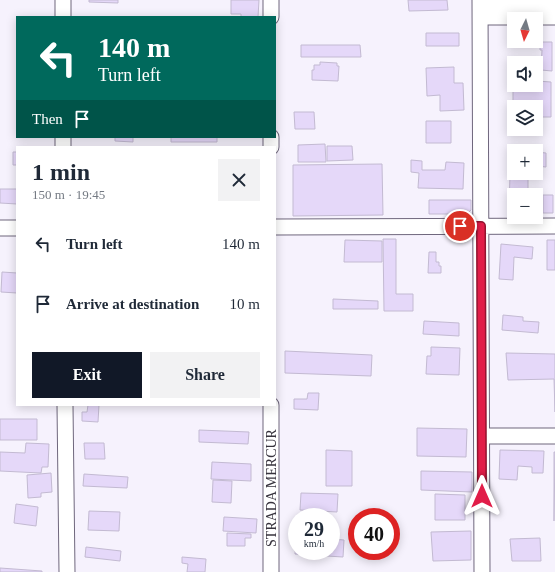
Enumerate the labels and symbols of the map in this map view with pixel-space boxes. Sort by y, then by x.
north arrow [507,12,543,48]
pin [443,209,477,243]
street label: STRADA MERCUR [264,428,279,547]
position arrow [461,475,503,517]
speed limit sign: 40 [348,508,400,560]

